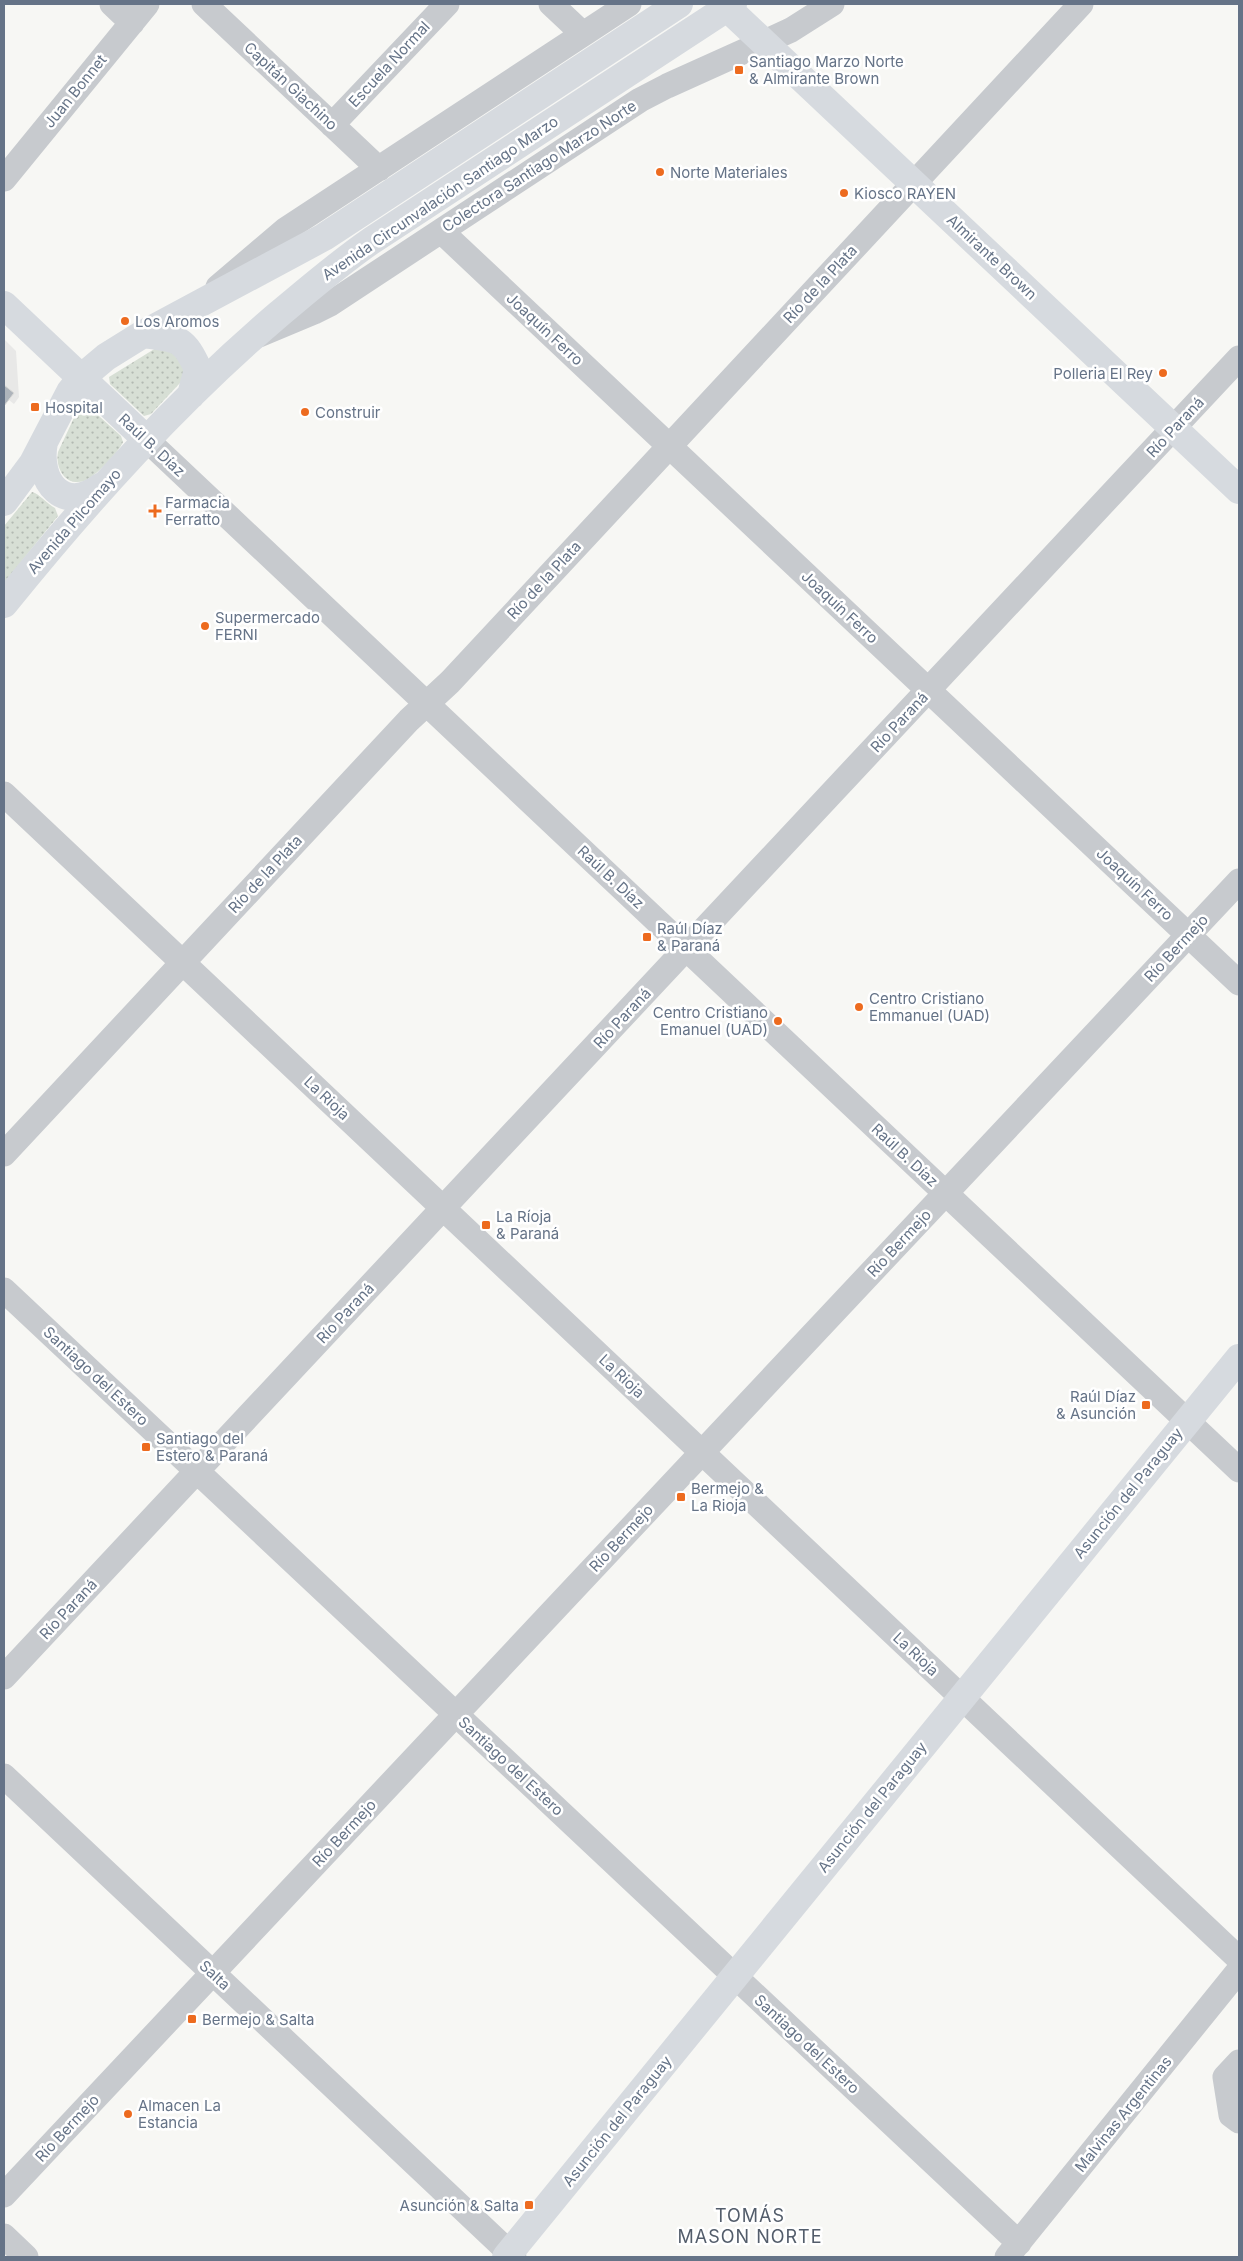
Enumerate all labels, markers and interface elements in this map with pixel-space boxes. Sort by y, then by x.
street label: Escuela Normal [344,17,434,111]
street label: Capitán Giachino [240,38,342,134]
street label: Juan Bonnet [40,50,110,132]
place label: Santiago Marzo Norte & Almirante Brown [749,52,904,88]
marker: Santiago Marzo Norte & Almirante Brown [733,64,745,76]
street label: Colectora Santiago Marzo Norte [438,96,640,236]
street label: Avenida Circunvalación Santiago Marzo [318,112,562,284]
place label: Norte Materiales [670,163,788,182]
marker: Norte Materiales [654,166,666,178]
place label: Kiosco RAYEN [854,184,956,203]
marker: Kiosco RAYEN [838,187,850,199]
street label: Almirante Brown [943,210,1041,304]
street label: Río de la Plata [779,241,861,327]
street label: Joaquín Ferro [503,289,587,369]
place label: Los Aromos [135,312,219,331]
marker: Los Aromos [119,315,131,327]
place label: Polleria El Rey [1053,364,1154,383]
marker: Polleria El Rey [1157,367,1169,379]
street label: Río Paraná [1142,393,1208,461]
place label: Hospital [45,398,103,417]
marker: Hospital [29,401,41,413]
place label: Construir [315,403,381,422]
marker: Construir [299,406,311,418]
street label: Raúl B. Díaz [115,409,189,481]
street label: Avenida Pilcomayo [23,464,125,578]
place label: Farmacia Ferratto [165,493,230,529]
marker: Farmacia Ferratto [149,505,161,517]
street label: Río de la Plata [503,537,585,623]
street label: Joaquín Ferro [798,567,882,647]
place label: Supermercado FERNI [215,608,320,644]
marker: Supermercado FERNI [199,620,211,632]
street label: Río Paraná [866,688,932,756]
street label: Río de la Plata [224,831,306,917]
street label: Raúl B. Díaz [574,841,648,913]
street label: Joaquín Ferro [1093,844,1177,924]
street label: Río Bermejo [1140,910,1212,986]
place label: Raúl Díaz & Paraná [657,919,723,955]
marker: Raúl Díaz & Paraná [641,931,653,943]
street label: Río Paraná [589,984,655,1052]
place label: Centro Cristiano Emmanuel (UAD) [869,989,990,1025]
marker: Centro Cristiano Emmanuel (UAD) [853,1001,865,1013]
place label: Centro Cristiano Emanuel (UAD) [653,1003,768,1039]
marker: Centro Cristiano Emanuel (UAD) [772,1015,784,1027]
street label: La Rioja [300,1072,354,1124]
street label: Raúl B. Díaz [868,1119,942,1191]
street label: Río Bermejo [863,1205,935,1281]
place label: La Ríoja & Paraná [496,1207,559,1243]
marker: La Ríoja & Paraná [480,1219,492,1231]
street label: Río Paraná [312,1279,378,1347]
street label: Santiago del Estero [39,1322,153,1430]
street label: La Rioja [595,1350,649,1402]
place label: Raúl Díaz & Asunción [1056,1387,1136,1423]
marker: Raúl Díaz & Asunción [1140,1399,1152,1411]
street label: Asunción del Paraguay [1069,1423,1187,1562]
place label: Santiago del Estero & Paraná [156,1429,268,1465]
marker: Santiago del Estero & Paraná [140,1441,152,1453]
place label: Bermejo & La Rioja [691,1479,764,1515]
marker: Bermejo & La Rioja [675,1491,687,1503]
street label: Río Bermejo [585,1500,657,1576]
street label: Río Paraná [35,1575,101,1643]
street label: La Rioja [889,1628,943,1680]
street label: Santiago del Estero [454,1712,568,1820]
street label: Asunción del Paraguay [813,1737,931,1876]
street label: Río Bermejo [308,1795,380,1871]
street label: Salta [196,1956,234,1994]
street label: Santiago del Estero [750,1990,864,2098]
place label: Bermejo & Salta [202,2010,314,2029]
marker: Bermejo & Salta [186,2013,198,2025]
street label: Asunción del Paraguay [558,2051,676,2190]
street label: Malvinas Argentinas [1070,2052,1176,2176]
street label: Río Bermejo [31,2090,103,2166]
place label: Almacen La Estancia [138,2096,221,2132]
marker: Almacen La Estancia [122,2108,134,2120]
place label: Asunción & Salta [400,2196,519,2215]
marker: Asunción & Salta [523,2199,535,2211]
district label: TOMÁS MASON NORTE [678,2204,822,2247]

